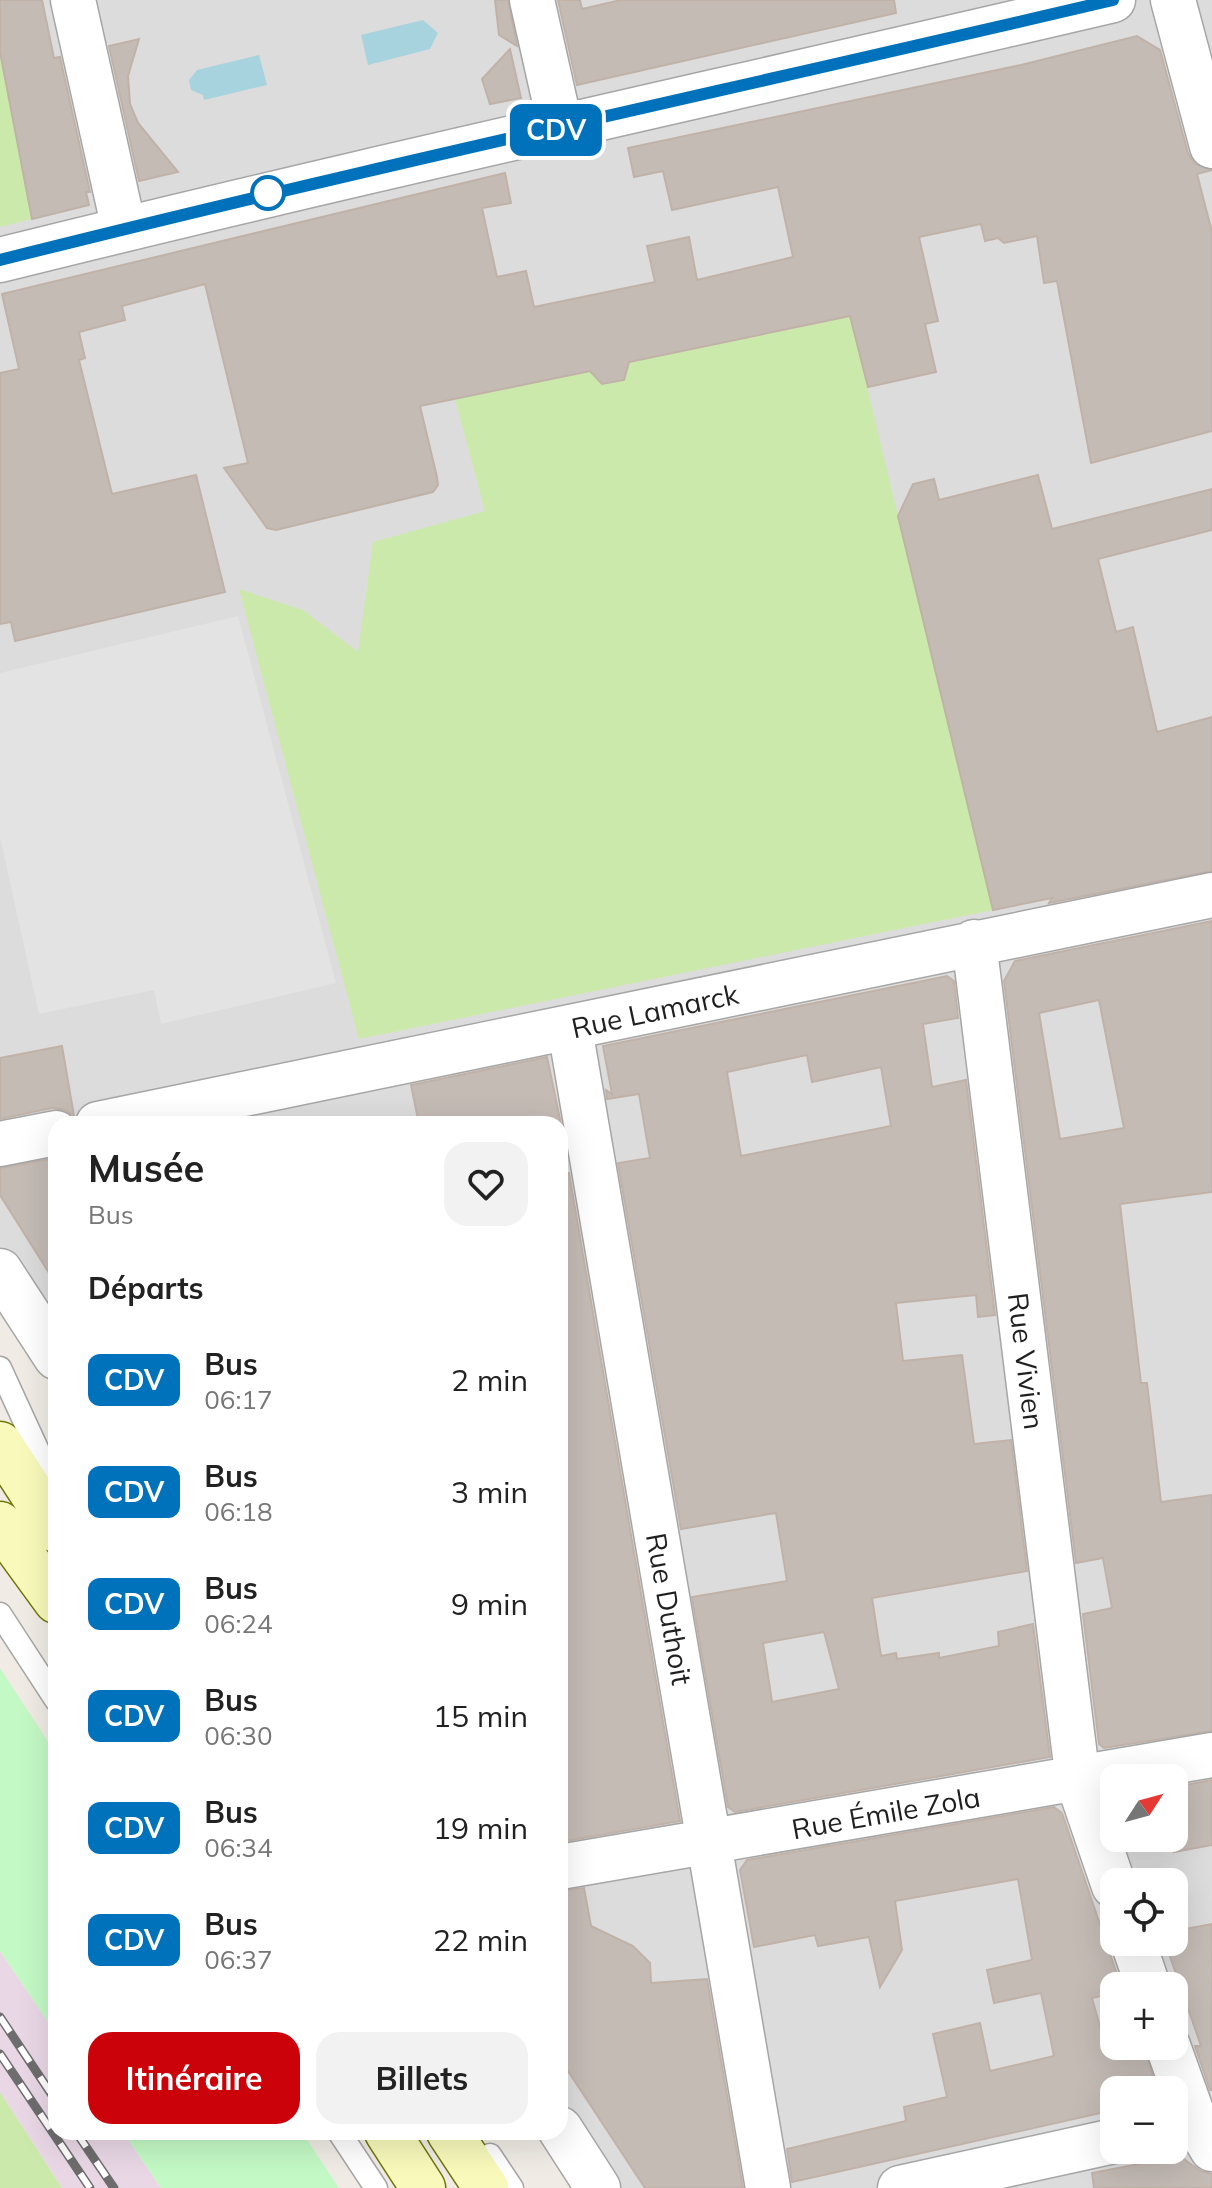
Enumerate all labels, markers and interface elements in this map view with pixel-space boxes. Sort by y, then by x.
line badge: CDV [510,104,602,156]
text: CDV [526,112,586,147]
unlabelled marker [251,176,285,210]
street label: Rue Lamarck [568,976,742,1045]
button: heart [444,1142,528,1226]
text: Musée [88,1144,204,1192]
text: Bus [88,1198,134,1231]
text: Départs [88,1269,204,1307]
street label: Rue Vivien [1001,1291,1052,1431]
text: Bus [204,1345,258,1383]
text: 2 min [451,1361,528,1399]
text: CDV [104,1362,164,1397]
text: 06:17 [204,1383,273,1416]
text: Bus [204,1457,258,1495]
text: 3 min [451,1473,528,1511]
text: CDV [104,1474,164,1509]
text: 06:18 [204,1495,273,1528]
street label: Rue Duthoit [639,1530,700,1688]
text: Bus [204,1569,258,1607]
text: 9 min [451,1585,528,1623]
text: CDV [104,1586,164,1621]
text: 06:24 [204,1607,273,1640]
text: Bus [204,1681,258,1719]
text: 15 min [433,1697,528,1735]
text: CDV [104,1698,164,1733]
text: 06:30 [204,1719,273,1752]
north arrow [1100,1764,1188,1852]
map controls [1100,1764,1188,2164]
street label: Rue Émile Zola [789,1779,983,1846]
text: Bus [204,1793,258,1831]
text: 19 min [433,1809,528,1847]
text: CDV [104,1810,164,1845]
text: 06:34 [204,1831,273,1864]
button: locate [1100,1868,1188,1956]
text: Bus [204,1905,258,1943]
text: 22 min [433,1921,528,1959]
text: CDV [104,1922,164,1957]
text: 06:37 [204,1943,273,1976]
button: + [1100,1972,1188,2060]
button: Itinéraire [88,2032,300,2124]
button: Billets [316,2032,528,2124]
button: − [1100,2076,1188,2164]

